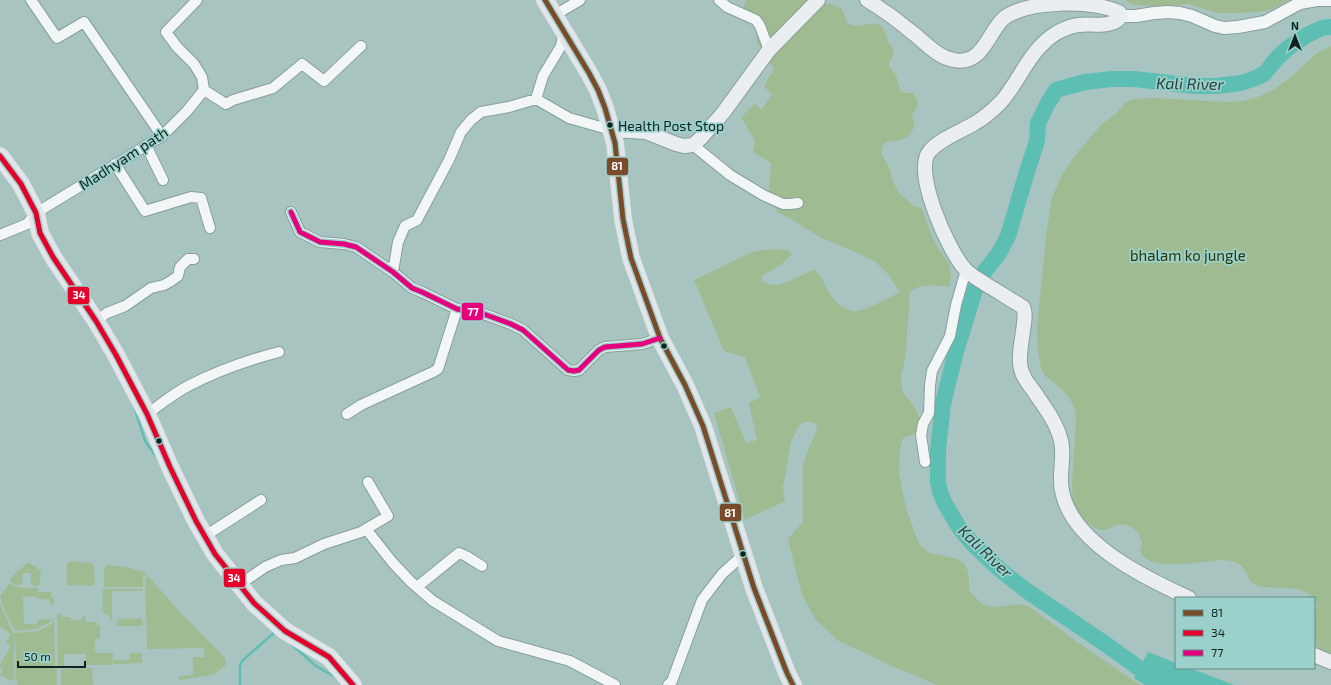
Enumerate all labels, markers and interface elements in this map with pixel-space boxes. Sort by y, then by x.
north arrow [1275,16,1315,56]
text: N [1291,19,1299,32]
water label: Kali River [1156,73,1225,93]
place label: Health Post Stop [618,117,724,134]
marker: Health Post Stop [605,120,615,130]
street label: Madhyam path [75,122,171,194]
line badge: 81 [606,157,629,176]
text: 81 [611,159,623,172]
park label: bhalam ko jungle [1130,246,1246,265]
line badge: 34 [67,286,90,305]
text: 34 [72,288,86,301]
line badge: 77 [461,302,484,321]
text: 77 [467,305,479,318]
unlabelled marker [659,341,669,351]
unlabelled marker [154,436,164,446]
line badge: 81 [719,503,742,522]
text: 81 [724,506,736,519]
water label: Kali River [955,521,1017,582]
unlabelled marker [738,549,748,559]
line badge: 34 [223,568,246,588]
text: 34 [227,571,241,584]
legend [1175,597,1315,669]
text: 81 [1211,605,1223,619]
text: 34 [1211,625,1225,639]
scale bar [18,643,85,669]
text: 77 [1211,645,1223,659]
text: 50 m [24,649,51,663]

